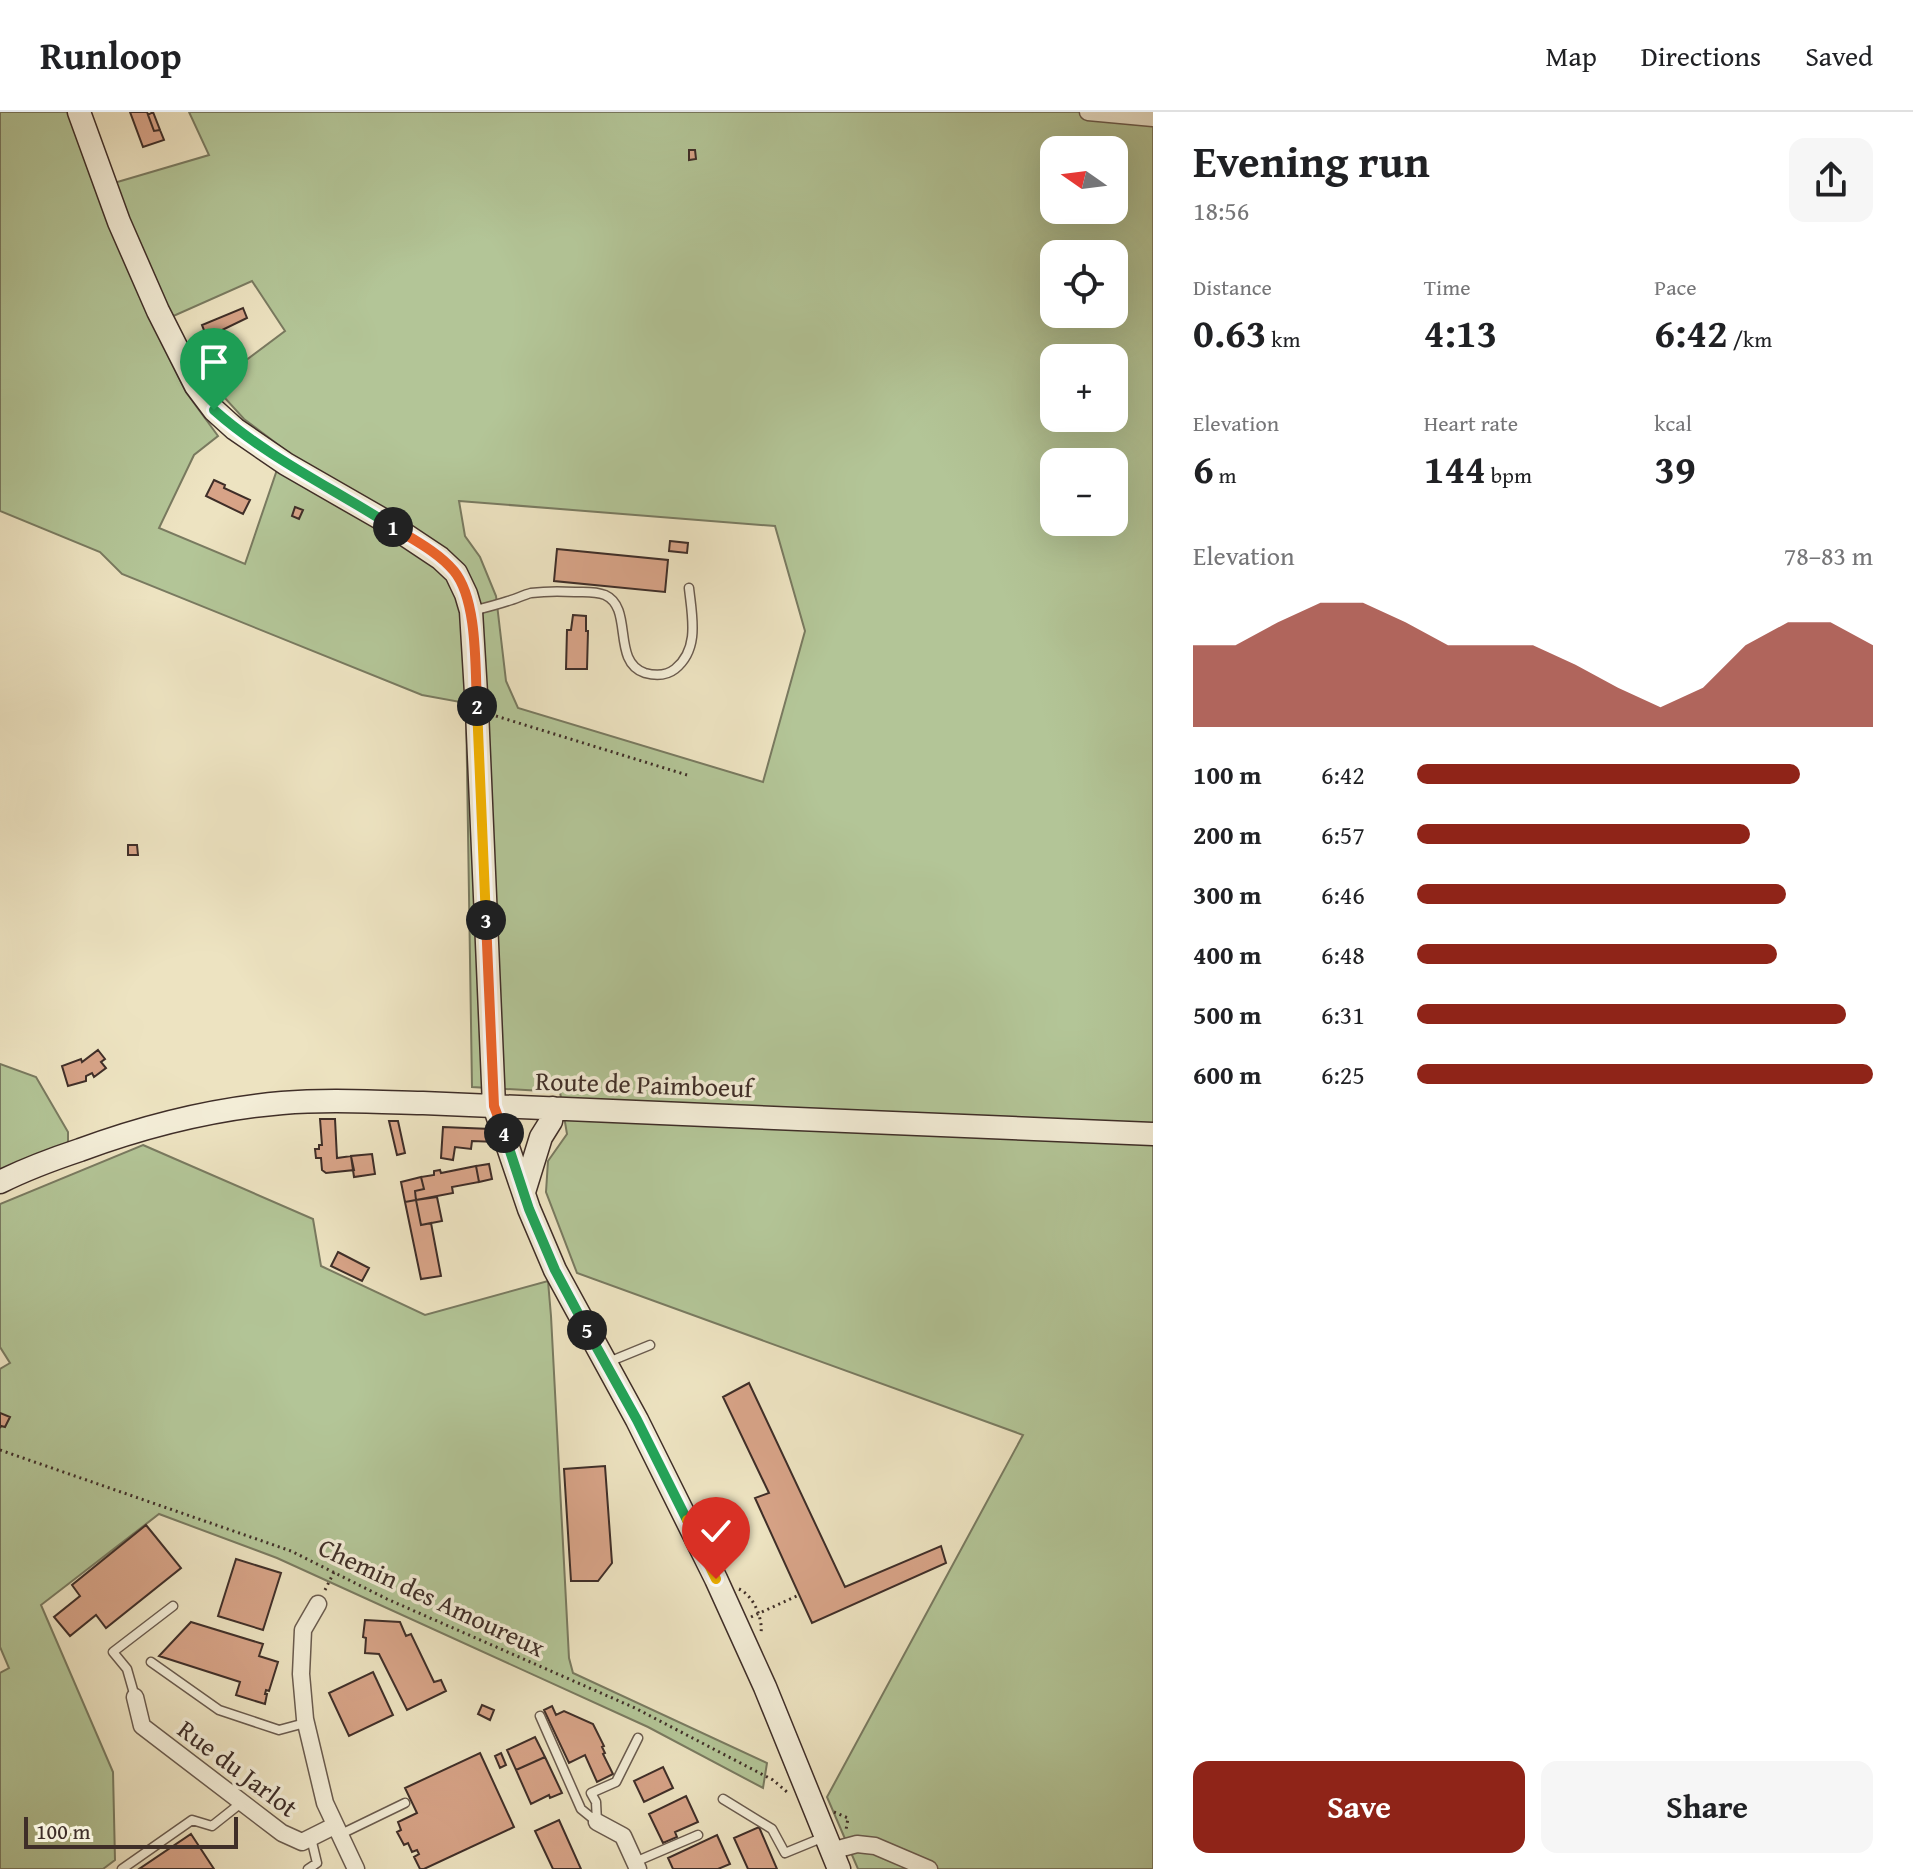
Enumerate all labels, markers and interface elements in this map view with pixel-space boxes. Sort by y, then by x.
text: Runloop [40,27,182,83]
text: Map [1545,35,1597,76]
text: Directions [1641,35,1761,76]
text: Saved [1805,35,1873,76]
text: Evening run [1193,129,1430,193]
north arrow [1040,136,1128,224]
map controls [1040,136,1128,536]
button: share [1789,138,1873,222]
text: 18:56 [1193,191,1249,230]
button: locate [1040,240,1128,328]
text: Distance [1193,271,1272,303]
text: Time [1424,271,1470,303]
text: Pace [1654,271,1697,303]
text: 0.63 [1193,303,1266,362]
text: 4:13 [1424,303,1497,362]
text: 6:42 [1654,303,1728,362]
text: km [1266,323,1300,355]
text: /km [1728,323,1772,355]
pin [180,328,248,410]
icon: arrive [192,340,236,384]
button: + [1040,344,1128,432]
text: Elevation [1193,407,1279,439]
text: Heart rate [1424,407,1518,439]
text: kcal [1654,407,1692,439]
text: 6 [1193,439,1214,498]
text: 144 [1424,439,1486,498]
text: 39 [1654,439,1696,498]
button: − [1040,448,1128,536]
text: m [1214,459,1237,491]
text: bpm [1486,459,1532,491]
pin: 1 [373,507,413,547]
text: 1 [387,511,399,543]
text: Elevation [1193,536,1295,575]
text: 78–83 m [1784,536,1873,575]
pin: 2 [457,686,497,726]
text: 2 [471,690,483,722]
text: 100 m [1193,755,1261,794]
text: 6:42 [1321,755,1365,794]
text: 200 m [1193,815,1261,854]
text: 6:57 [1321,815,1365,854]
text: 300 m [1193,875,1261,914]
text: 6:46 [1321,875,1365,914]
pin: 3 [466,900,506,940]
text: 3 [480,904,492,936]
text: 400 m [1193,935,1261,974]
text: 6:48 [1321,935,1365,974]
text: 500 m [1193,995,1261,1034]
text: 6:31 [1321,995,1365,1034]
text: 600 m [1193,1055,1261,1094]
text: 6:25 [1321,1055,1365,1094]
street label: Route de Paimboeuf [535,1061,756,1107]
pin: 4 [484,1113,524,1153]
text: 4 [498,1117,510,1149]
pin: 5 [567,1310,607,1350]
text: 5 [581,1314,593,1346]
pin [682,1497,750,1579]
icon: check [694,1509,738,1553]
street label: Chemin des Amoureux [312,1527,552,1667]
street label: Rue du Jarlot [170,1710,306,1826]
button: Save [1193,1761,1525,1853]
button: Share [1541,1761,1873,1853]
scale bar [24,1813,238,1849]
text: 100 m [36,1815,91,1847]

